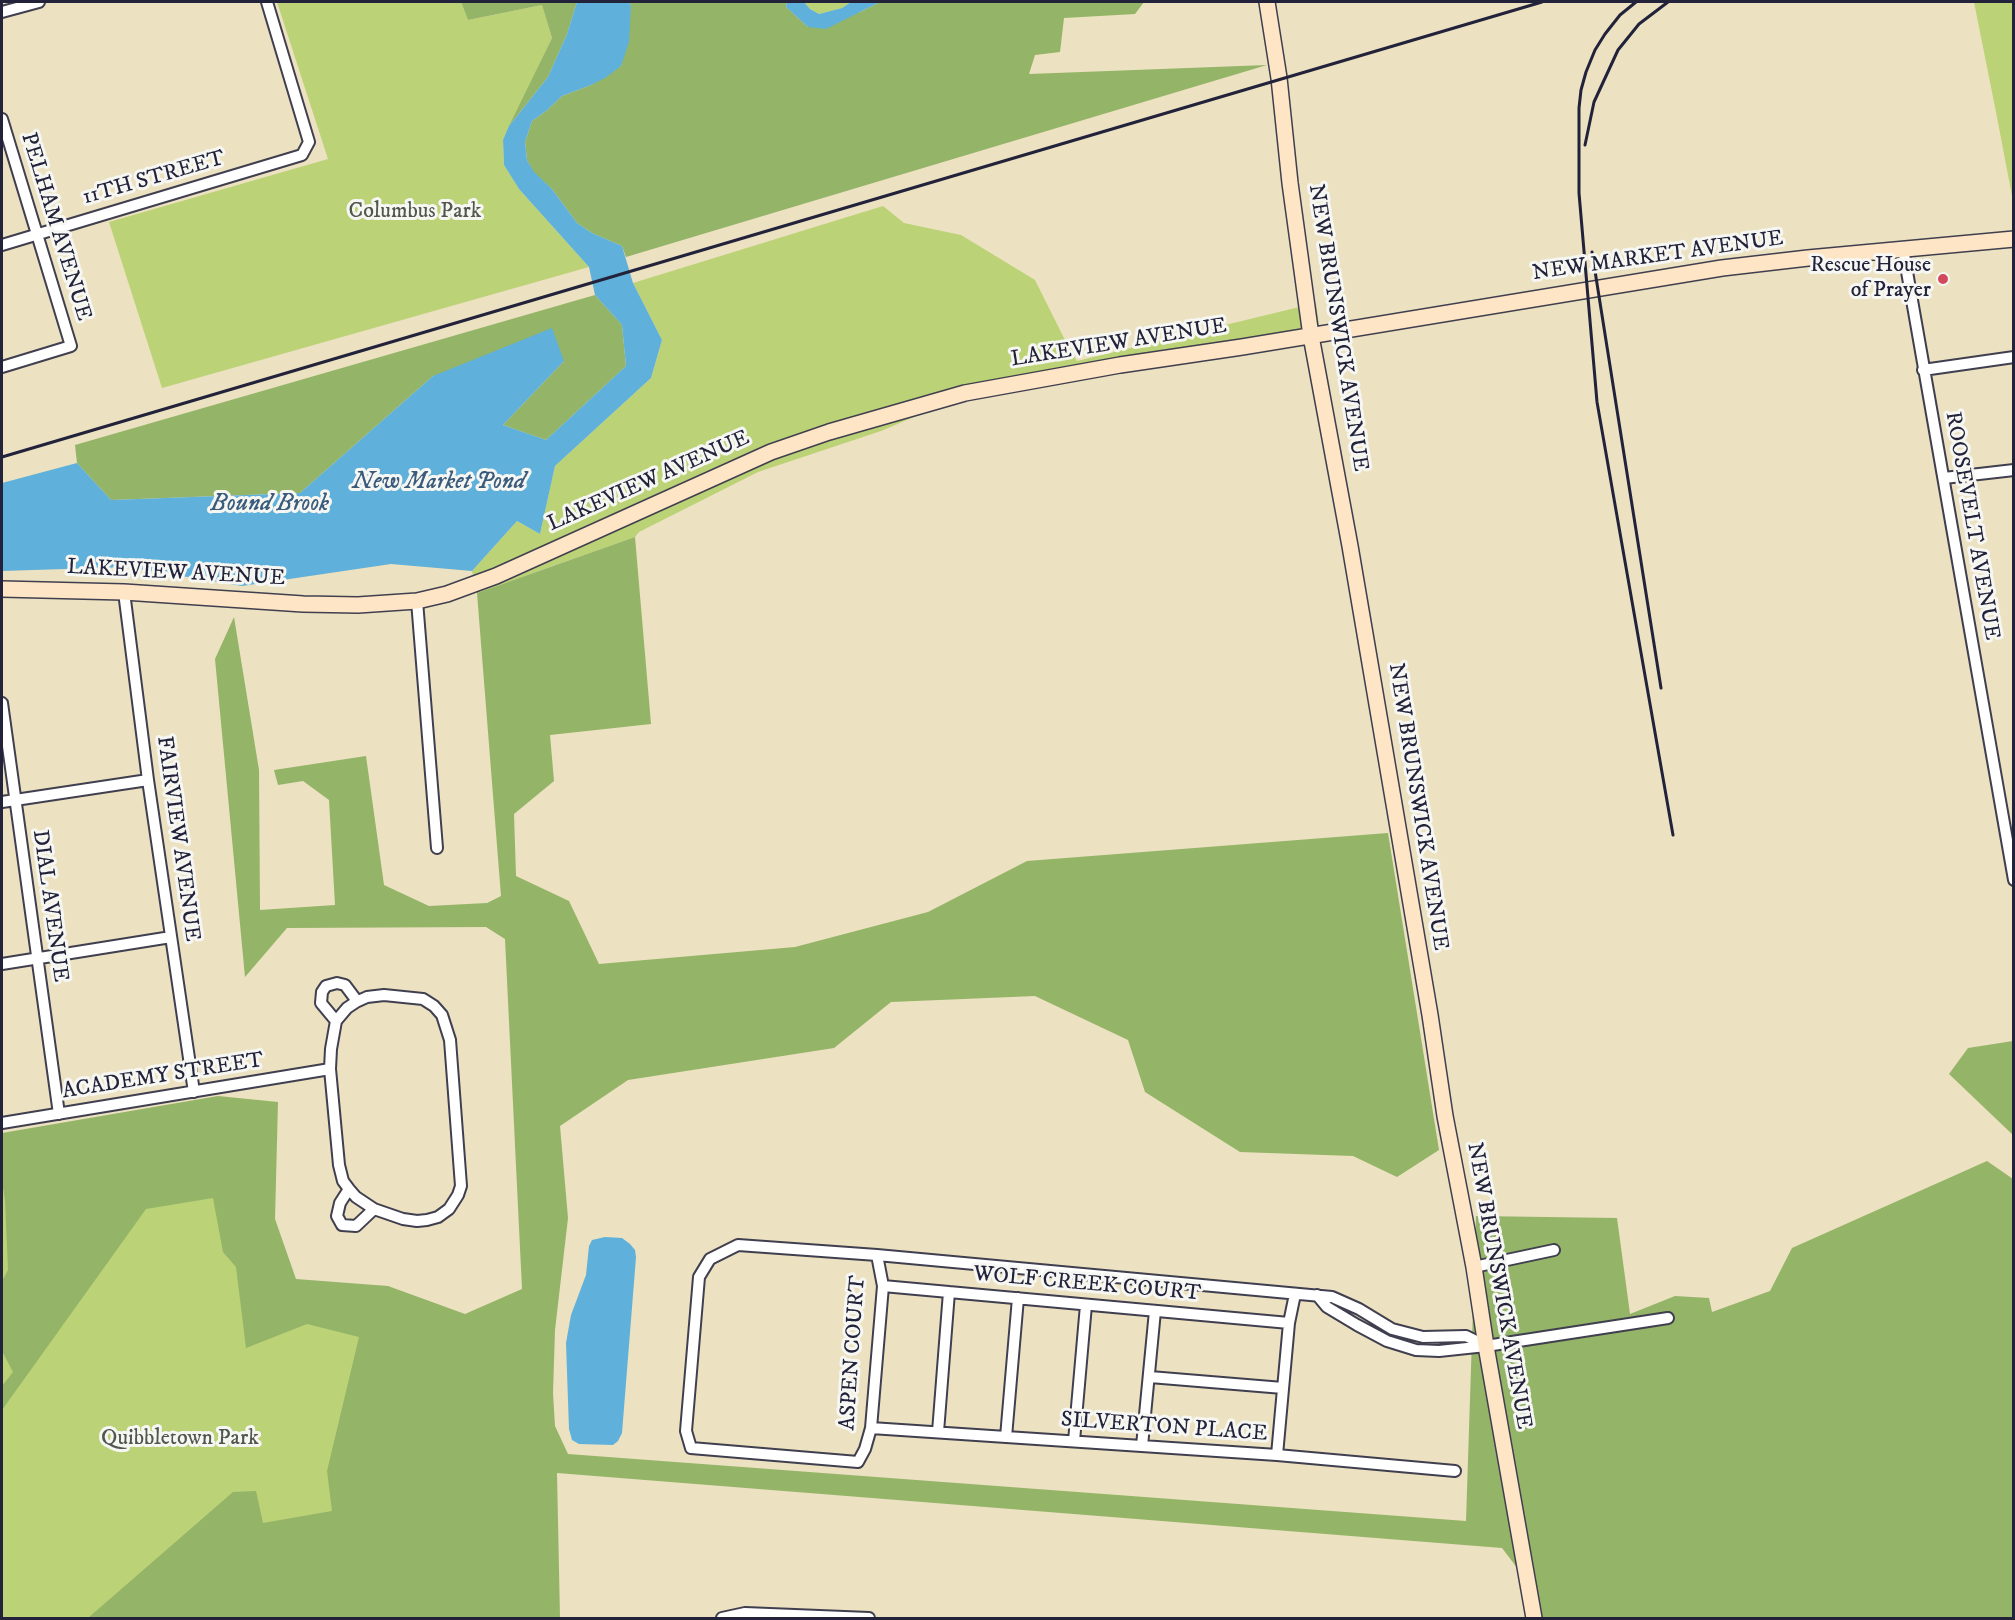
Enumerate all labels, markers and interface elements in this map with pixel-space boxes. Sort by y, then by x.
street label: PELHAM AVENUE [14,130,96,324]
street label: 11TH STREET [80,146,228,212]
street label: NEW BRUNSWICK AVENUE [1301,183,1373,473]
park label: Columbus Park [349,199,481,225]
street label: NEW MARKET AVENUE [1531,226,1785,288]
place label: Rescue House of Prayer [1810,253,1931,304]
marker: Rescue House of Prayer [1936,272,1950,286]
street label: LAKEVIEW AVENUE [1009,314,1229,374]
street label: ROOSEVELT AVENUE [1938,410,2004,642]
street label: LAKEVIEW AVENUE [544,426,754,538]
water label: New Market Pond [353,469,525,497]
water label: Bound Brook [211,491,329,519]
street label: LAKEVIEW AVENUE [66,555,286,593]
street label: NEW BRUNSWICK AVENUE [1381,662,1453,952]
street label: FAIRVIEW AVENUE [150,735,204,943]
street label: DIAL AVENUE [25,828,73,984]
street label: ACADEMY STREET [60,1048,266,1106]
street label: NEW BRUNSWICK AVENUE [1460,1141,1536,1431]
street label: WOLF CREEK COURT [972,1262,1202,1308]
street label: ASPEN COURT [835,1275,873,1431]
street label: SILVERTON PLACE [1060,1408,1268,1448]
park label: Quibbletown Park [101,1426,259,1452]

